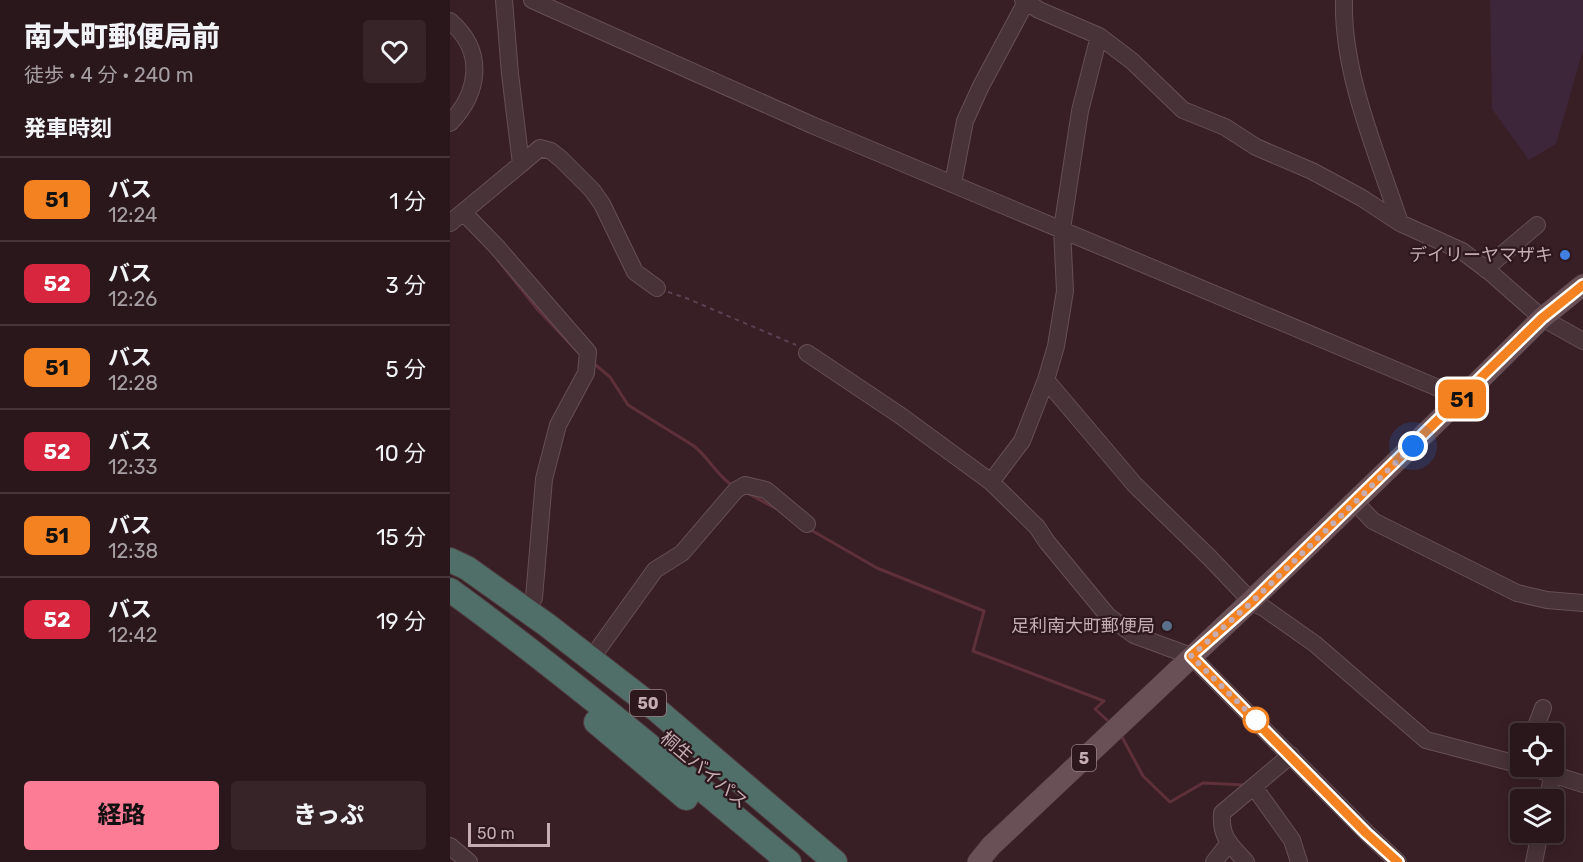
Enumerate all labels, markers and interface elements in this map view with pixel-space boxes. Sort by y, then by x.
text: 南大町郵便局前 [24,20,220,53]
button: heart [363,20,426,83]
text: 徒歩 · 4 分 · 240 m [24,63,193,87]
text: 発車時刻 [24,115,112,142]
text: バス [108,176,152,203]
text: 51 [45,187,69,212]
text: 1 分 [389,188,426,215]
text: 12:24 [108,203,157,227]
place label: デイリーヤマザキ [1409,244,1553,266]
marker: デイリーヤマザキ [1558,248,1572,262]
text: バス [108,260,152,287]
text: 52 [43,271,71,296]
text: 3 分 [385,272,426,299]
text: 12:26 [108,287,157,311]
text: バス [108,344,152,371]
text: 51 [45,355,69,380]
text: 5 分 [386,356,426,383]
text: 12:28 [108,371,158,395]
line badge: 51 [1435,380,1489,418]
text: 51 [1450,387,1474,412]
text: バス [108,428,152,455]
your location [1398,431,1428,461]
text: 52 [43,439,71,464]
text: 10 分 [375,440,426,467]
text: 12:33 [108,455,157,479]
text: バス [108,512,152,539]
text: 51 [45,523,69,548]
text: 15 分 [376,524,426,551]
text: 12:38 [108,539,158,563]
text: バス [108,596,152,623]
text: 52 [43,607,71,632]
text: 19 分 [376,608,426,635]
place label: 足利南大町郵便局 [1011,615,1155,637]
marker: 足利南大町郵便局 [1160,619,1174,633]
text: 12:42 [108,623,158,647]
road number: 50 [630,690,666,716]
unlabelled marker [1243,707,1269,733]
map controls [1510,723,1564,843]
button: locate [1510,723,1564,777]
street label: 桐生バイパス [656,727,752,813]
road number: 5 [1072,745,1096,771]
button: 経路 [24,781,219,850]
button: きっぷ [231,781,426,850]
button: layers [1510,789,1564,843]
scale bar [468,820,550,848]
text: 50 m [477,824,515,843]

